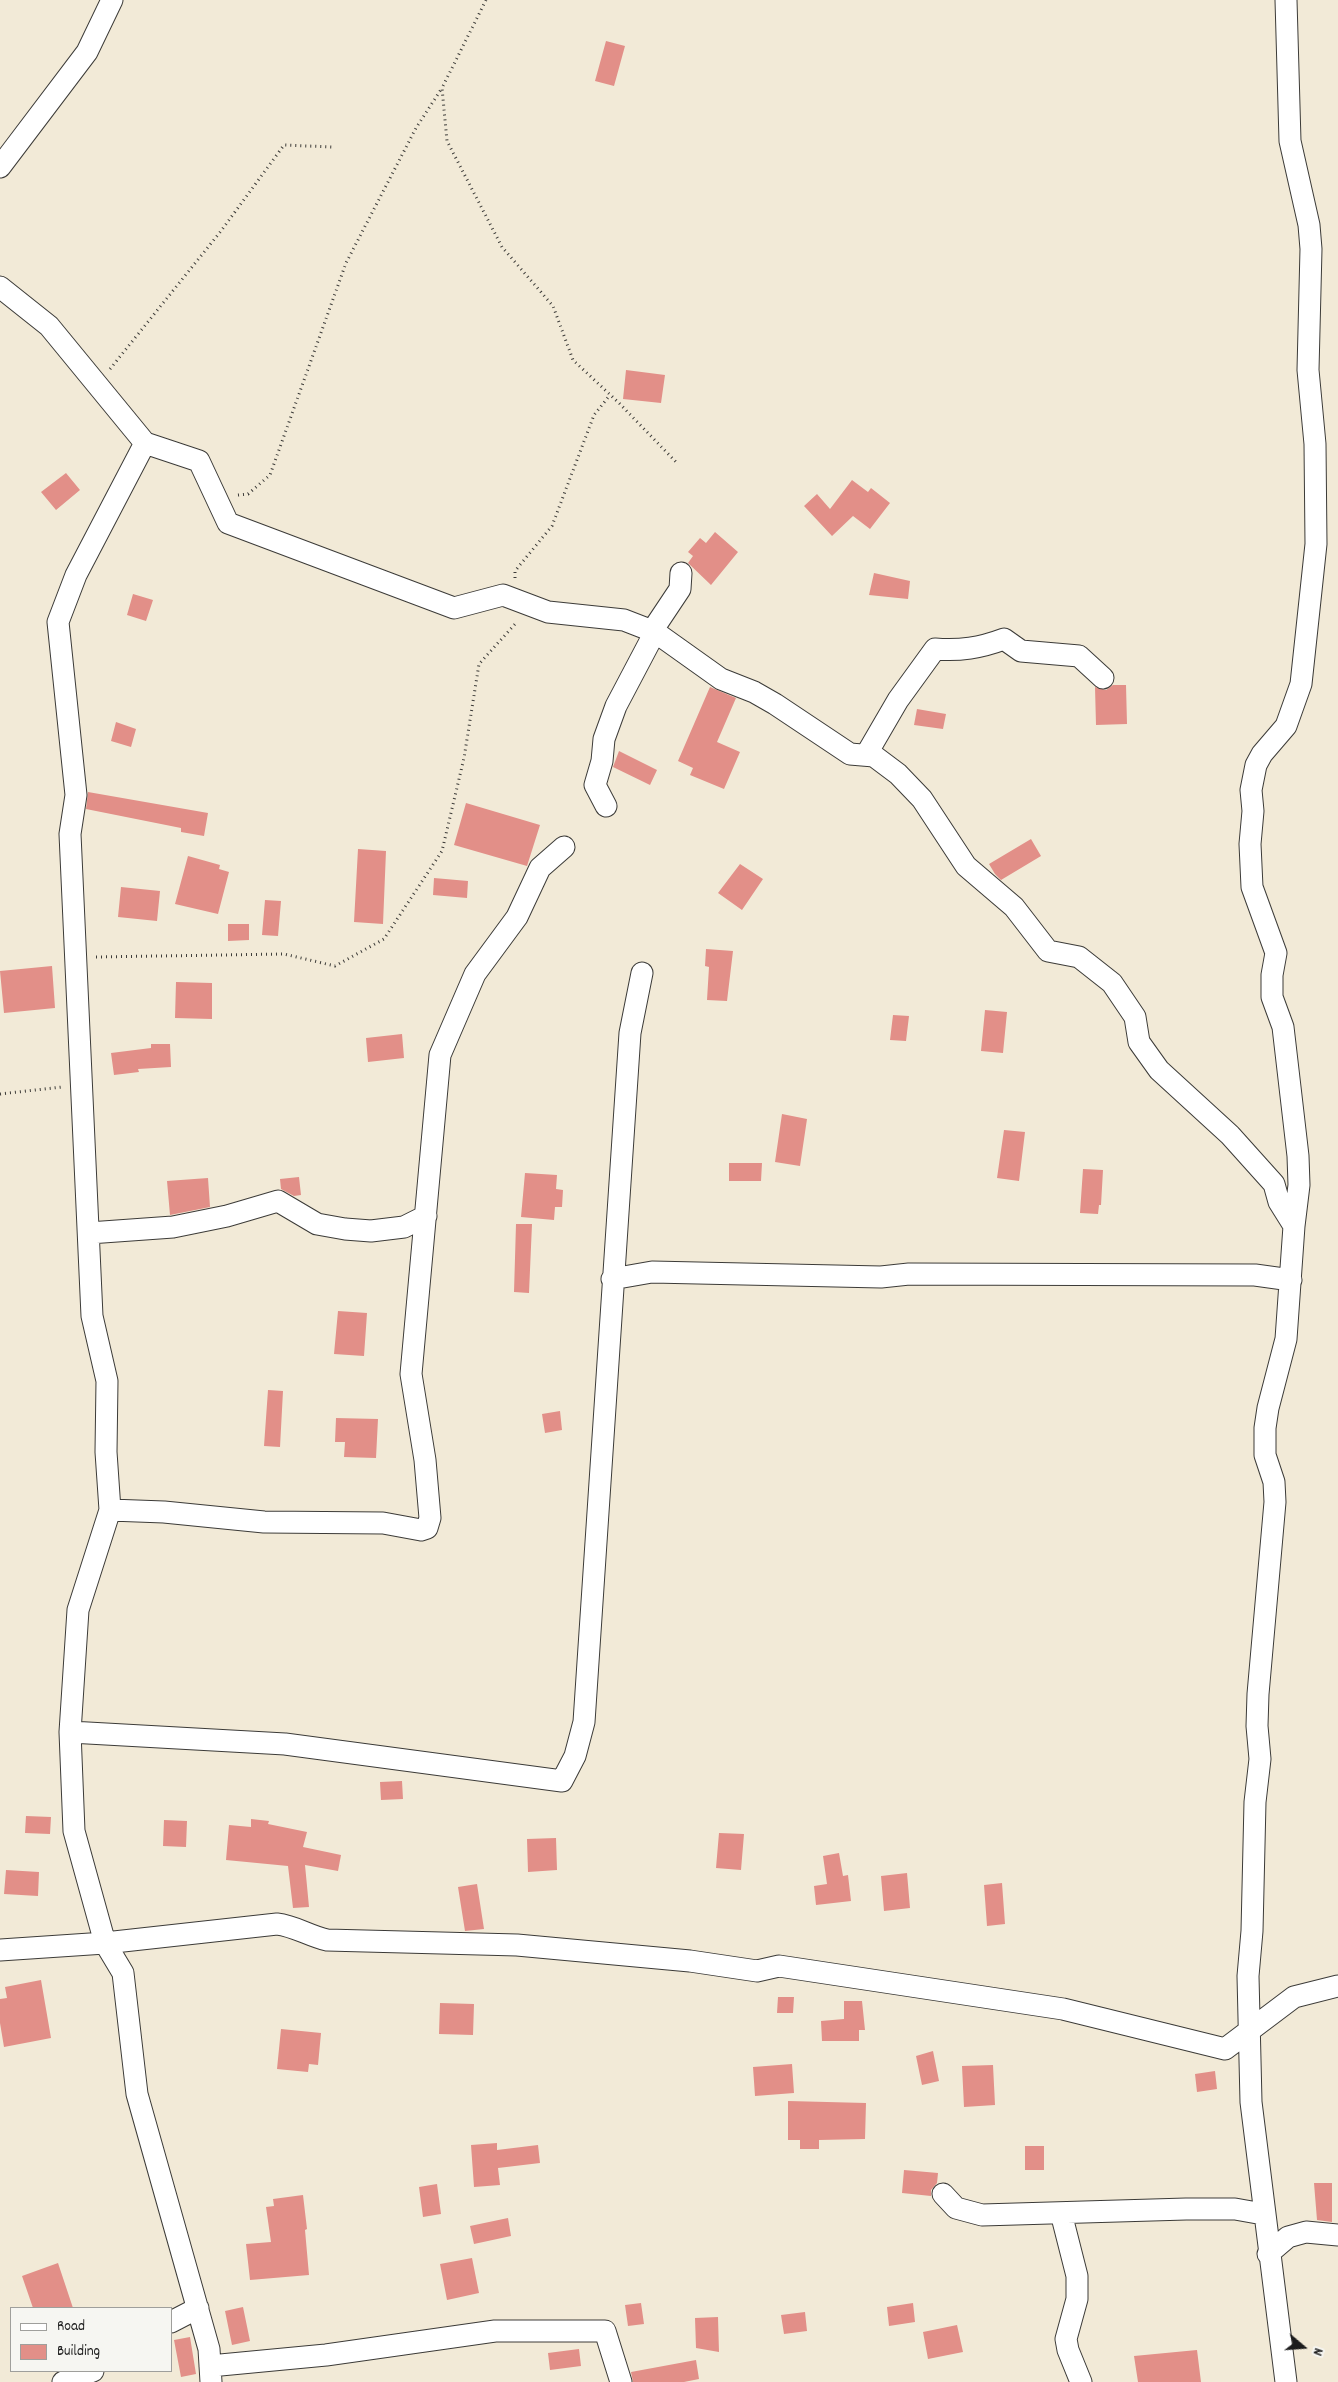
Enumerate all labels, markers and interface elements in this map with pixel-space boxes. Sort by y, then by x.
legend [10,2307,172,2372]
text: Road [57,2316,85,2338]
north arrow [1278,2322,1328,2372]
text: Building [57,2341,100,2363]
text: N [1307,2345,1328,2358]

